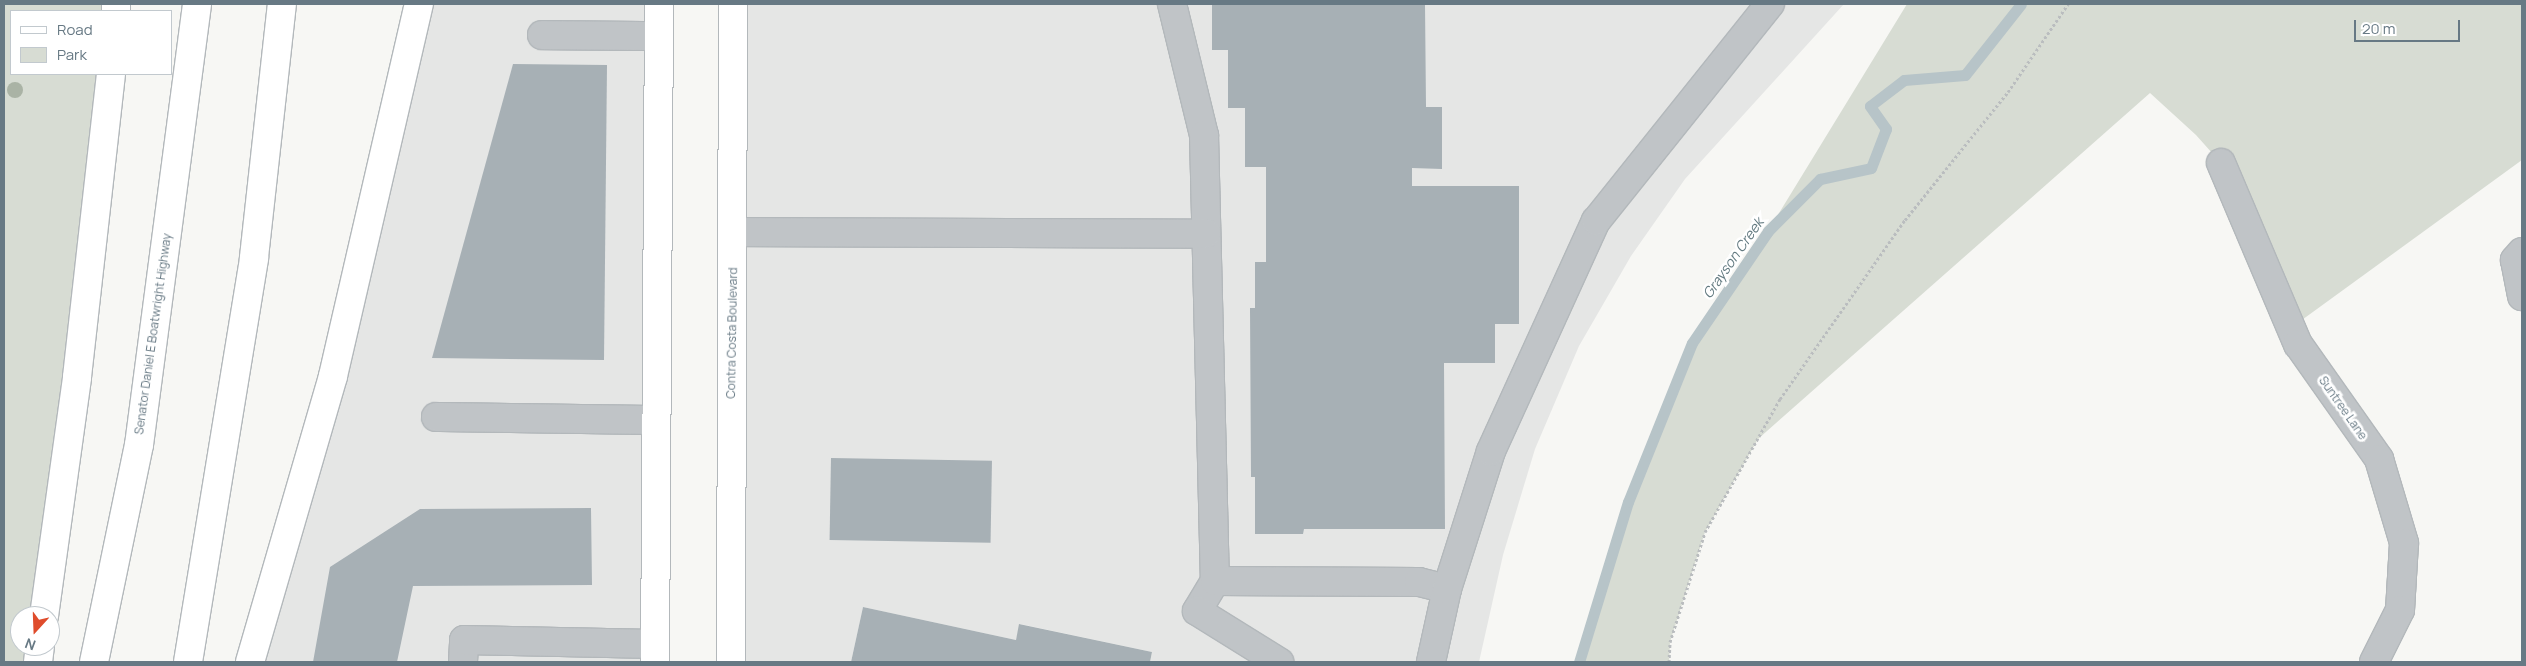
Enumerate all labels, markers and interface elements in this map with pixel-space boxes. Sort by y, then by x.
legend [10,10,172,75]
scale bar [2356,10,2462,42]
text: 20 m [2362,18,2395,39]
text: Road [57,19,93,40]
text: Park [57,44,87,65]
water label: Grayson Creek [1699,215,1767,301]
street label: Senator Daniel E Boatwright Highway [132,233,174,435]
street label: Contra Costa Boulevard [724,267,740,399]
street label: Suntree Lane [2316,374,2370,442]
north arrow [10,606,60,656]
text: N [22,634,38,655]

